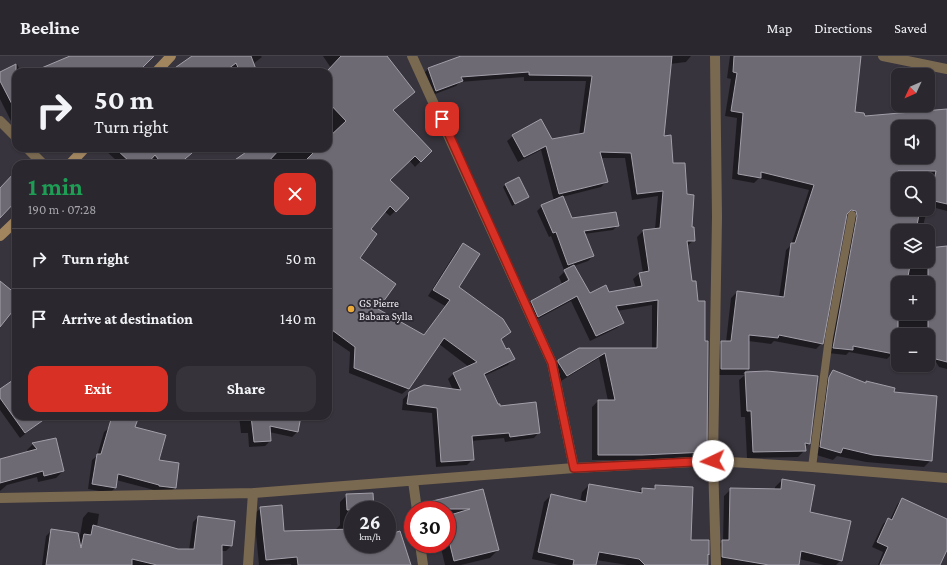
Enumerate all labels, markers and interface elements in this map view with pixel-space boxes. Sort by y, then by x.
text: Beeline [20,17,80,38]
text: Map [767,20,792,36]
text: Directions [814,20,872,36]
text: Saved [894,20,927,36]
north arrow [891,68,935,112]
map controls [891,68,935,372]
icon: right [28,84,80,136]
text: 50 m [94,84,154,115]
pin [425,102,459,136]
icon: arrive [431,108,453,130]
text: Turn right [94,117,168,137]
button: sound [891,120,935,164]
button: search [891,172,935,216]
text: 1 min [28,173,83,200]
button: close [274,173,316,215]
text: 190 m · 07:28 [28,202,96,217]
button: layers [891,224,935,268]
icon: right [28,248,50,270]
text: Turn right [62,251,129,267]
text: 50 m [286,251,316,267]
button: + [891,276,935,320]
place label: GS Pierre Babara Sylla [359,297,413,323]
marker: GS Pierre Babara Sylla [346,304,356,314]
icon: arrive [28,308,50,330]
text: Arrive at destination [62,311,193,327]
text: 140 m [280,311,316,327]
button: − [891,328,935,372]
button: Exit [28,366,168,412]
button: Share [176,366,316,412]
position arrow [692,440,734,482]
speed limit sign: 30 [404,501,456,553]
text: 26 [359,511,381,533]
text: km/h [359,531,381,542]

